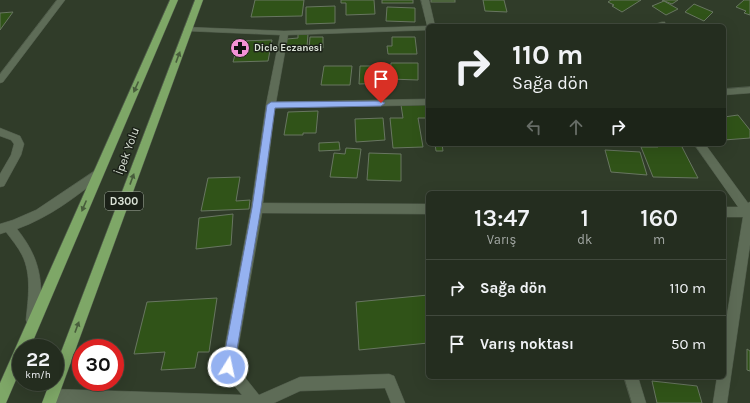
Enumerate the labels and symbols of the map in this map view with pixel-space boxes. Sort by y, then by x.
pharmacy icon: Dicle Eczanesi [229,37,251,59]
place label: Dicle Eczanesi [254,42,322,54]
one-way arrow [175,51,181,63]
pin [364,62,398,103]
one-way arrow [133,81,139,93]
street label: İpek Yolu [112,126,142,176]
one-way arrow [130,173,136,185]
road number: D300 [105,192,143,210]
one-way arrow [81,200,87,212]
one-way arrow [75,321,81,333]
speed limit sign: 30 [72,339,124,391]
position arrow [207,346,249,388]

